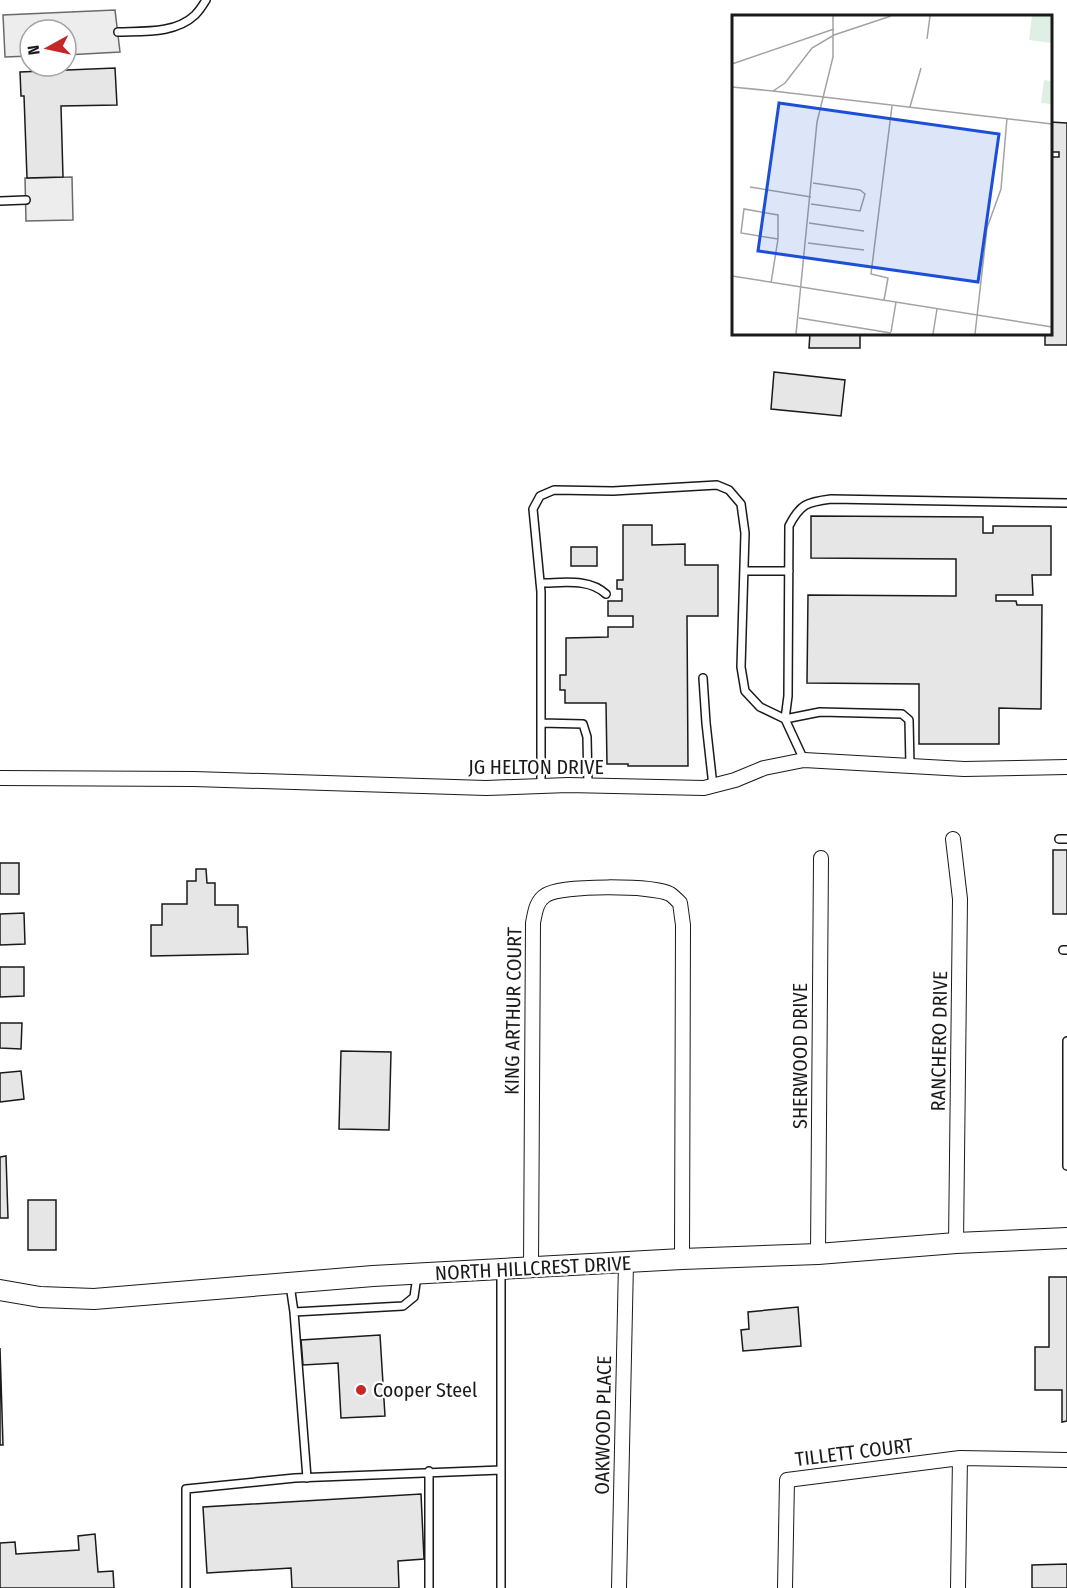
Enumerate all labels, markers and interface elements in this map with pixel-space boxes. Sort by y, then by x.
inset map [732,15,1052,334]
north arrow [18,18,78,78]
text: N [24,44,44,56]
street label: JG HELTON DRIVE [468,755,604,779]
street label: KING ARTHUR COURT [500,926,526,1095]
street label: RANCHERO DRIVE [926,971,952,1111]
street label: SHERWOOD DRIVE [788,983,812,1129]
street label: NORTH HILLCREST DRIVE [434,1251,632,1285]
street label: OAKWOOD PLACE [590,1355,616,1495]
place label: Cooper Steel [373,1378,477,1402]
marker: Cooper Steel [354,1383,368,1397]
street label: TILLETT COURT [794,1433,915,1471]

